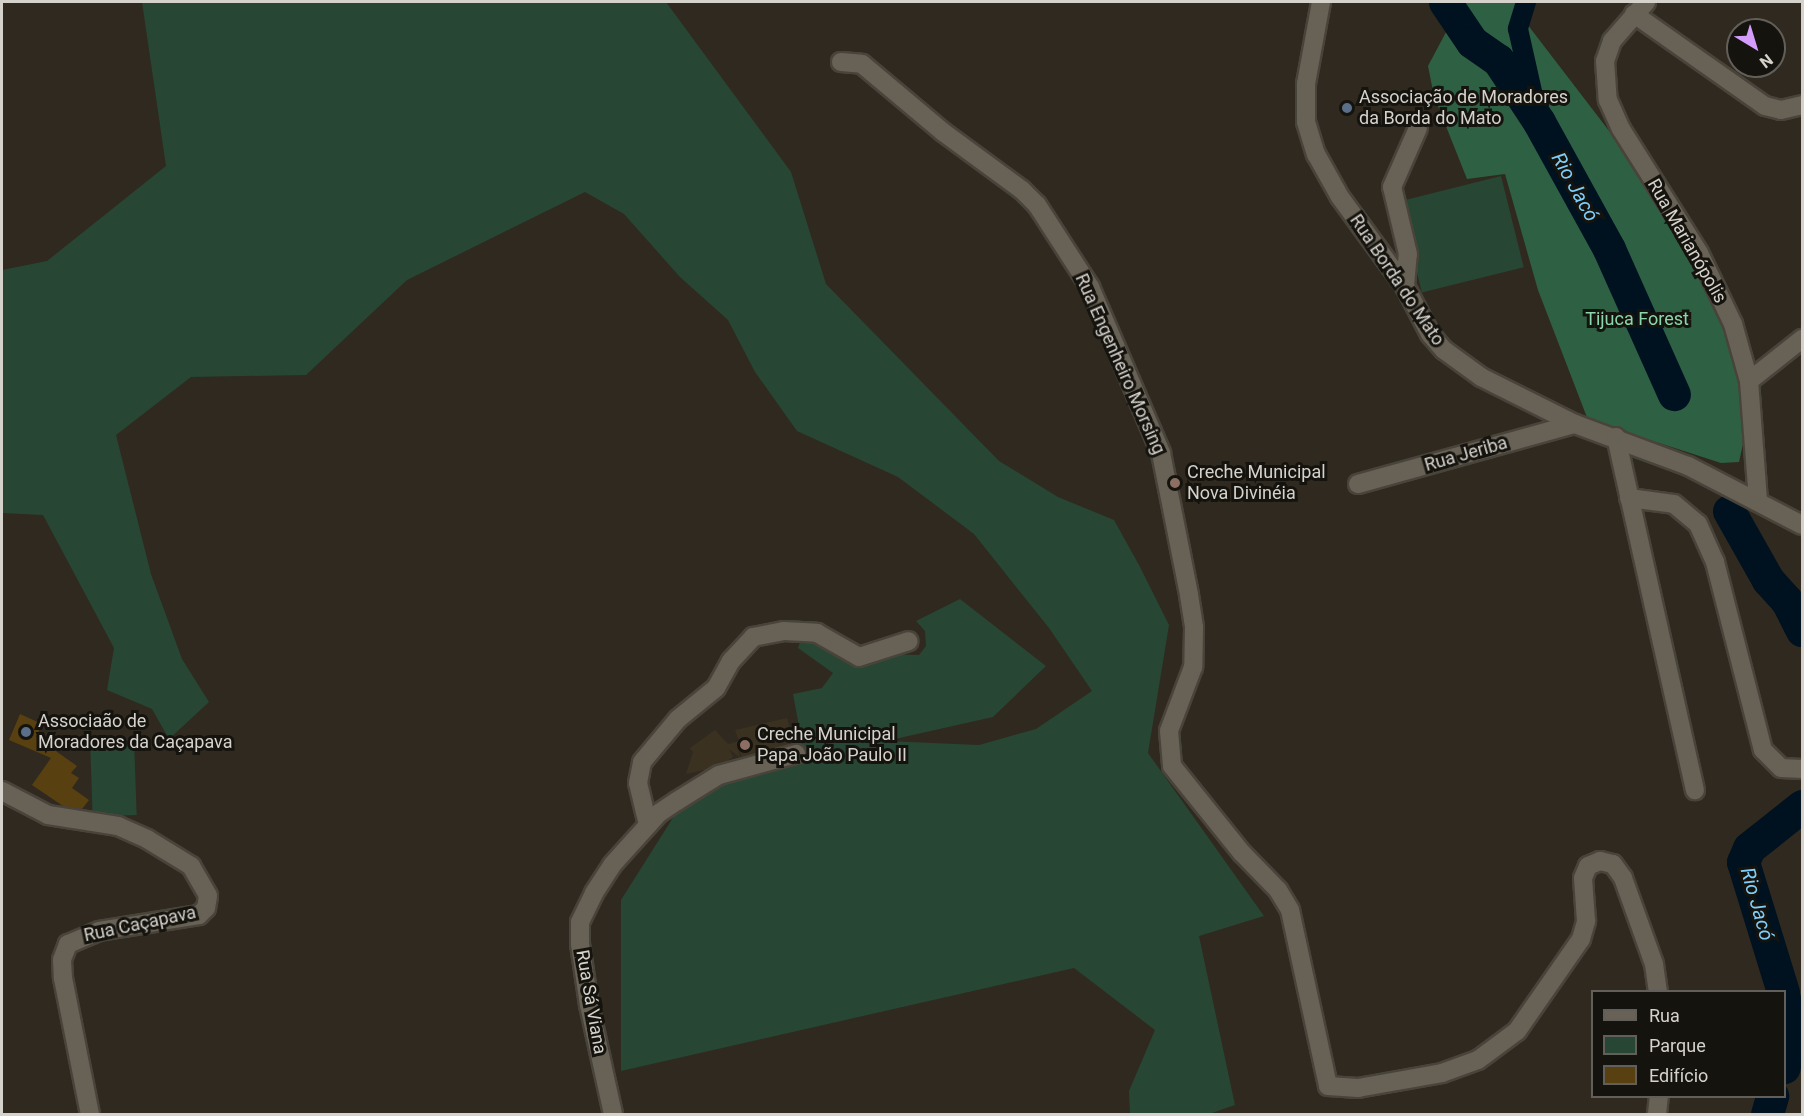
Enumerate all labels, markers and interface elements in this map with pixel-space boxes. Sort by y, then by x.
north arrow [1726,18,1786,78]
text: N [1756,50,1776,72]
place label: Associação de Moradores da Borda do Mato [1359,87,1568,130]
marker: Associação de Moradores da Borda do Mato [1340,101,1354,115]
water label: Rio Jacó [1546,148,1604,226]
street label: Rua Marianópolis [1643,175,1731,307]
street label: Rua Borda do Mato [1345,210,1449,350]
street label: Rua Engenheiro Morsing [1070,270,1170,458]
park label: Tijuca Forest [1585,308,1689,330]
street label: Rua Jeriba [1422,432,1510,476]
place label: Creche Municipal Nova Divinéia [1187,462,1326,504]
marker: Creche Municipal Nova Divinéia [1168,476,1182,490]
place label: Associaão de Moradores da Caçapava [38,711,232,754]
place label: Creche Municipal Papa João Paulo II [757,724,907,766]
marker: Associaão de Moradores da Caçapava [19,725,33,739]
marker: Creche Municipal Papa João Paulo II [738,738,752,752]
water label: Rio Jacó [1735,865,1779,943]
street label: Rua Caçapava [82,902,198,946]
street label: Rua Sá Viana [571,948,611,1056]
legend [1591,990,1786,1098]
text: Rua [1649,1005,1680,1026]
text: Parque [1649,1035,1706,1056]
text: Edifício [1649,1065,1708,1086]

